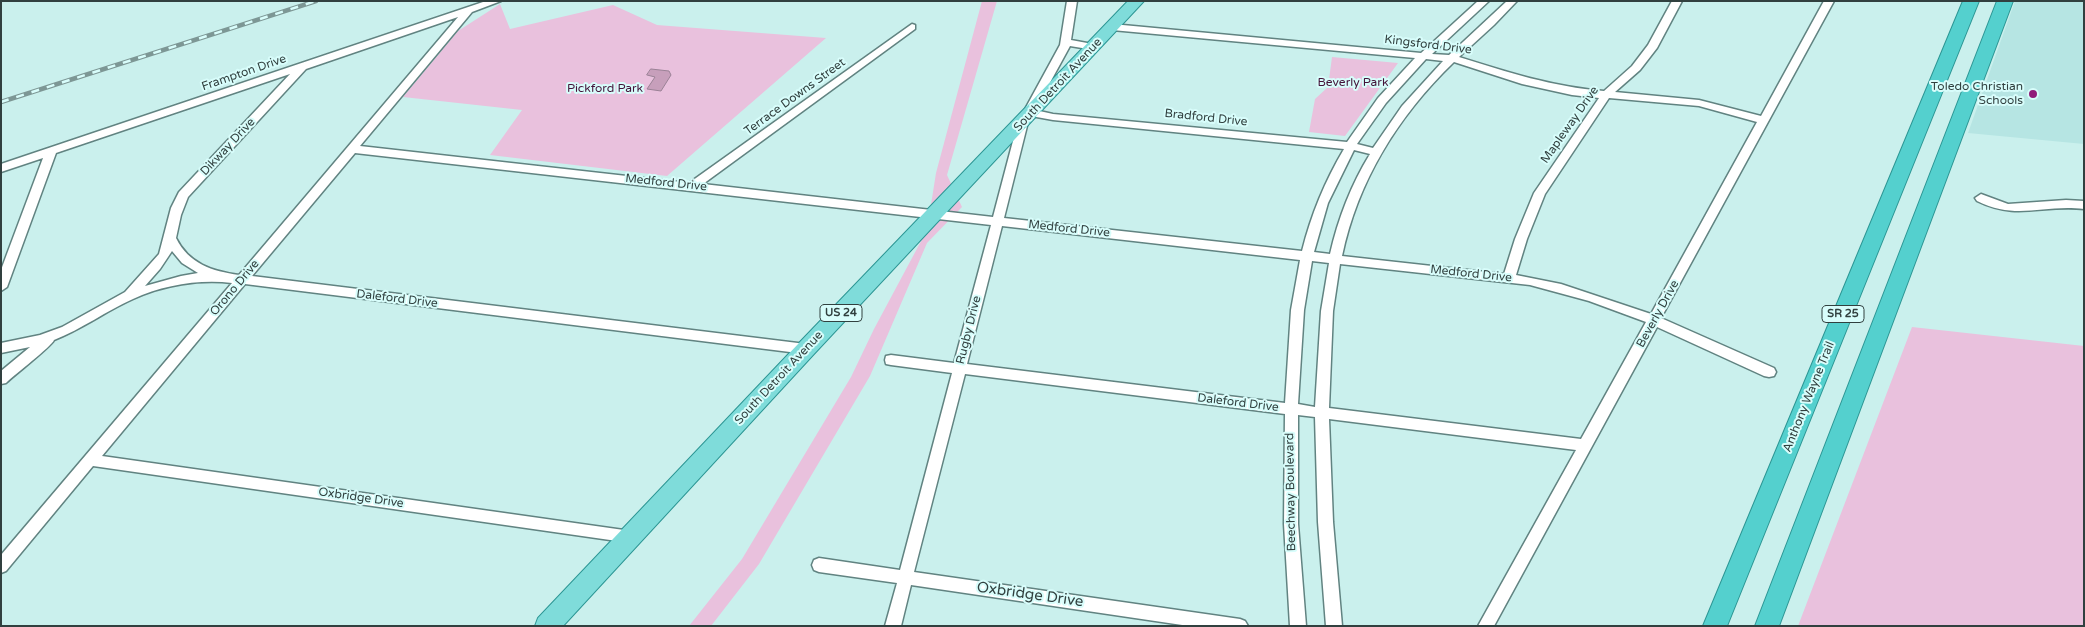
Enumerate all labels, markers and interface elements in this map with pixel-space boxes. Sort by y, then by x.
street label: Kingsford Drive [1384,32,1472,58]
street label: South Detroit Avenue [1011,35,1105,135]
street label: Frampton Drive [200,52,288,94]
street label: Terrace Downs Street [742,55,848,139]
park label: Beverly Park [1318,76,1388,90]
place label: Toledo Christian Schools [1931,80,2023,108]
park label: Pickford Park [567,82,643,96]
street label: Mapleway Drive [1538,84,1602,166]
marker: Toledo Christian Schools [2027,88,2039,100]
street label: Bradford Drive [1164,106,1248,130]
street label: Dikway Drive [198,115,258,179]
street label: Medford Drive [624,172,708,194]
street label: Medford Drive [1027,218,1111,240]
street label: Orono Drive [207,257,263,319]
street label: Medford Drive [1429,263,1513,285]
street label: Beverly Drive [1634,278,1682,350]
street label: Daleford Drive [356,287,438,311]
street label: Rugby Drive [954,294,984,366]
road number: US 24 [820,304,862,322]
road number: SR 25 [1822,306,1864,322]
street label: South Detroit Avenue [732,328,826,428]
street label: Anthony Wayne Trail [1780,340,1838,454]
street label: Daleford Drive [1197,391,1279,415]
street label: Beechway Boulevard [1283,433,1299,551]
street label: Oxbridge Drive [317,485,405,511]
street label: Oxbridge Drive [976,579,1084,611]

